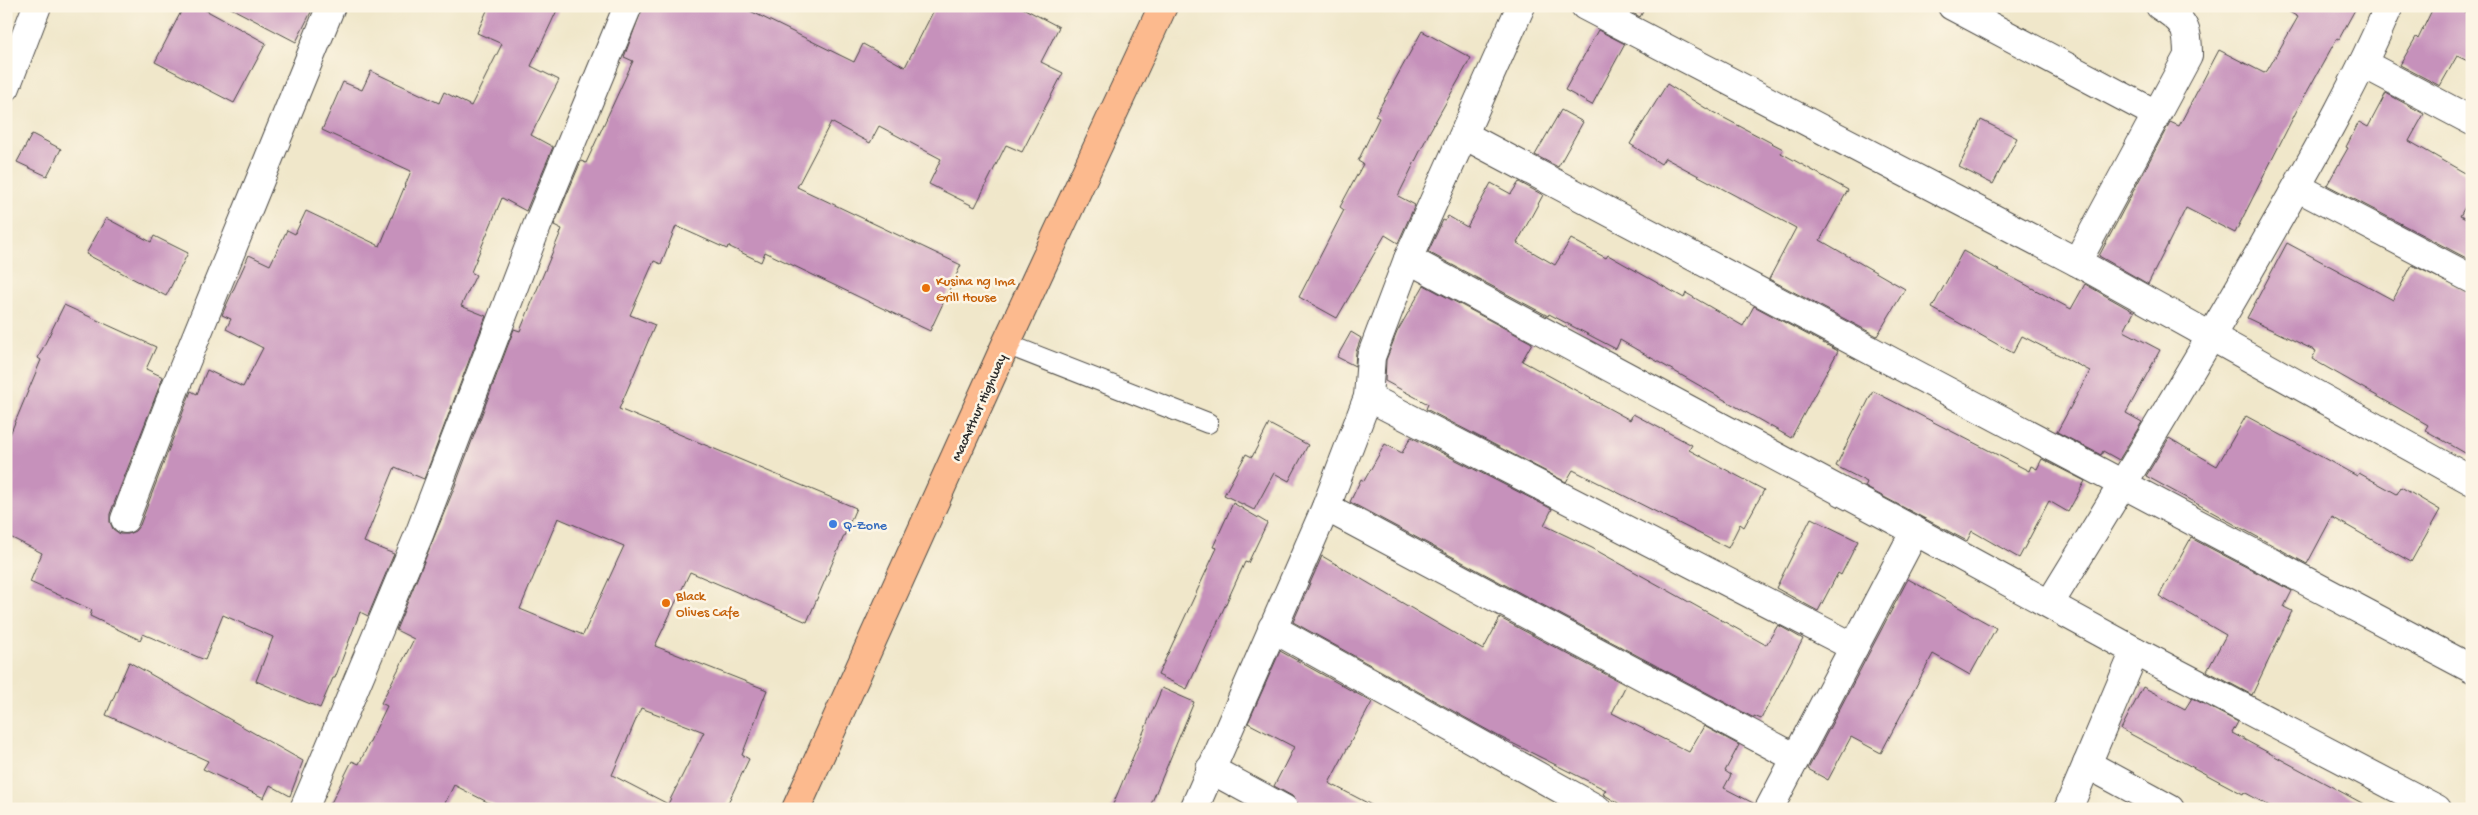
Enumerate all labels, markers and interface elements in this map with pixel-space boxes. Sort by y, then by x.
place label: Kusina ng Ima Grill House [936,274,1016,307]
marker: Kusina ng Ima Grill House [920,282,932,294]
street label: MacArthur Highway [949,352,1012,464]
marker: Q-Zone [827,518,839,530]
place label: Q-Zone [843,518,888,535]
place label: Black Olives Cafe [675,589,740,622]
marker: Black Olives Cafe [660,597,672,609]

